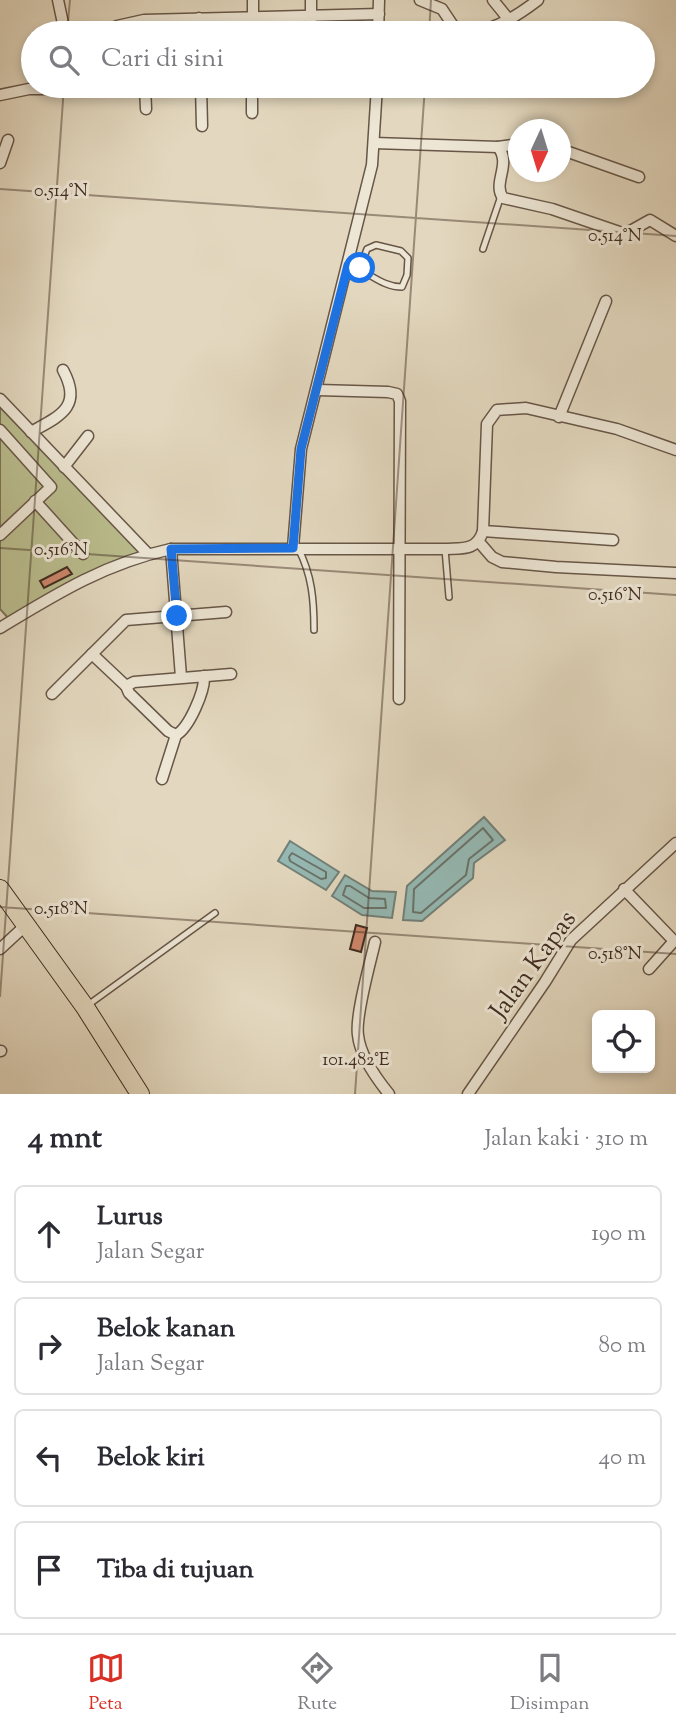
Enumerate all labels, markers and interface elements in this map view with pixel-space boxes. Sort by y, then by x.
search box [21,21,655,98]
icon: search [45,41,83,79]
text: Cari di sini [101,41,224,78]
north arrow [508,119,571,182]
text: 0.514°N [34,179,88,205]
text: 0.514°N [588,224,642,250]
route start [344,252,375,283]
text: 0.516°N [34,538,88,564]
text: 0.516°N [588,583,642,609]
route end [161,600,192,631]
text: 0.518°N [34,897,88,923]
street label: Jalan Kapas [481,903,586,1029]
text: 0.518°N [588,942,642,968]
map controls [592,1010,655,1073]
button: locate [592,1010,655,1073]
text: 101.482°E [322,1048,390,1074]
text: 4 mnt [28,1118,102,1161]
text: Jalan kaki · 310 m [484,1123,648,1156]
text: Lurus [97,1199,163,1236]
icon: ahead [30,1215,68,1253]
text: 190 m [591,1218,646,1251]
text: Jalan Segar [97,1236,204,1269]
text: Belok kanan [97,1311,235,1348]
icon: right [30,1327,68,1365]
text: 80 m [598,1330,646,1363]
text: Jalan Segar [97,1348,204,1381]
icon: left [30,1439,68,1477]
text: Belok kiri [97,1440,205,1477]
text: 40 m [599,1442,646,1475]
icon: arrive [30,1551,68,1589]
text: Tiba di tujuan [97,1552,254,1589]
tab: Peta [87,1649,125,1718]
tab: Rute [298,1649,337,1718]
tab: Disimpan [510,1649,589,1718]

